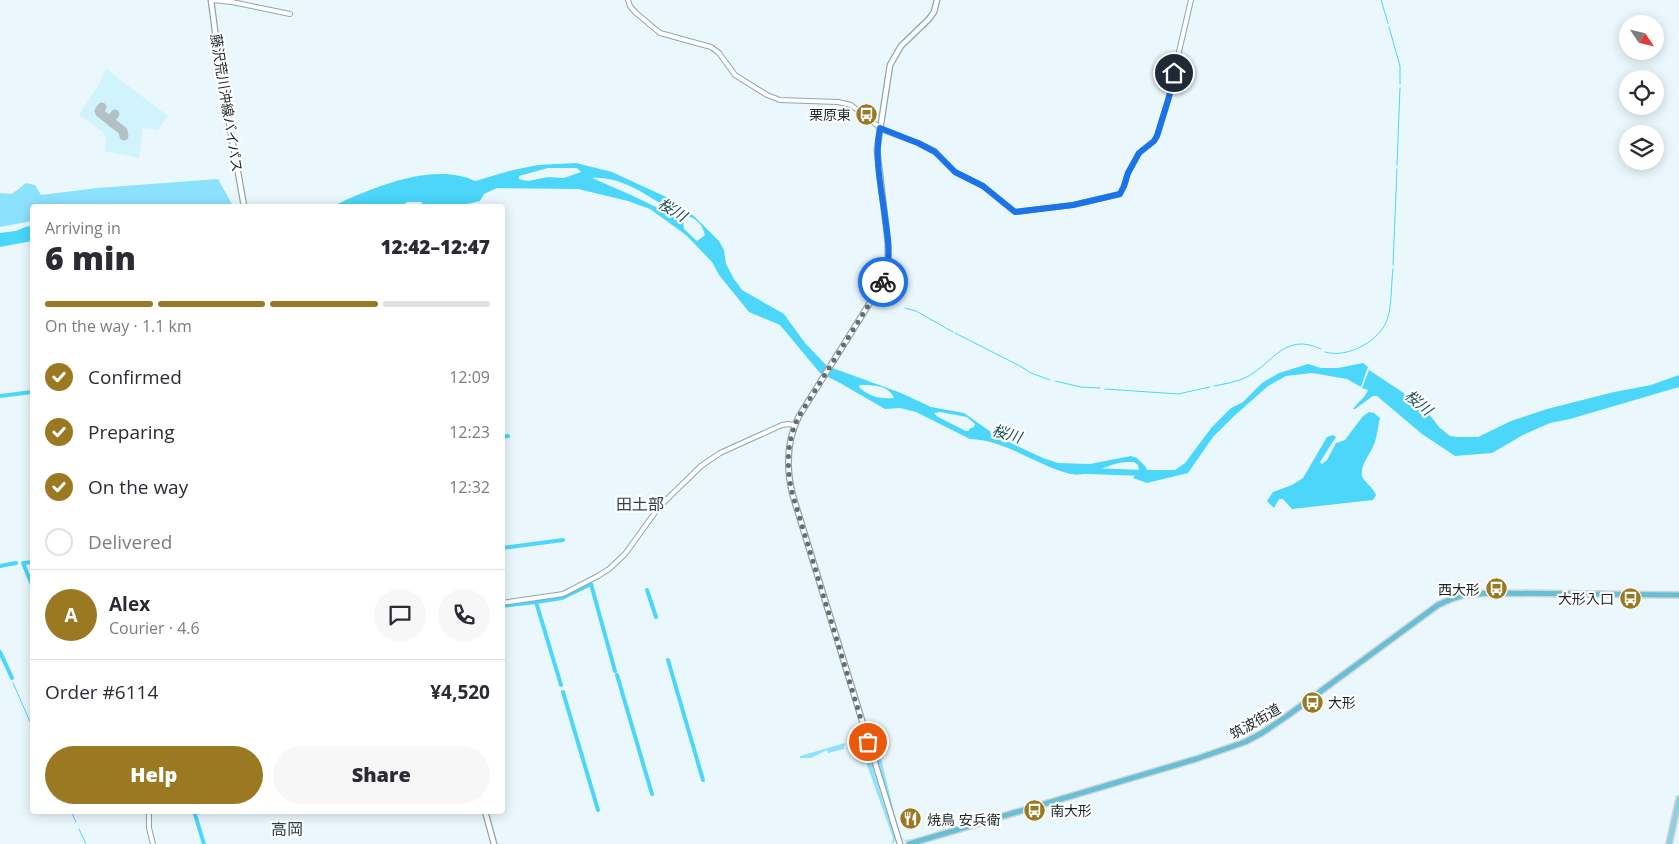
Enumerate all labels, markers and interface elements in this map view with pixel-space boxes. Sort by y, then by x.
north arrow [1619,15,1664,60]
map controls [1619,15,1664,170]
street label: 藤沢荒川沖線バイパス [207,33,247,173]
pin [1153,52,1195,94]
icon: home [1160,59,1188,87]
button: locate [1619,70,1664,115]
bus stop icon: 栗原東 [855,102,879,126]
place label: 栗原東 [809,105,851,124]
button: layers [1619,125,1664,170]
water label: 桜川 [655,193,693,226]
text: Arriving in [45,217,121,239]
text: 12:42–12:47 [380,234,490,260]
text: 6 min [45,236,136,279]
courier [858,257,908,307]
icon: bike [869,268,897,296]
text: On the way · 1.1 km [45,315,192,337]
icon: check [45,363,73,391]
text: Confirmed [88,364,182,390]
text: 12:09 [449,366,490,388]
water label: 桜川 [1401,385,1438,421]
icon: check [45,418,73,446]
text: Preparing [88,419,175,445]
water label: 桜川 [990,419,1026,447]
text: 12:23 [449,421,490,443]
icon: check [45,473,73,501]
text: On the way [88,474,188,500]
text: 12:32 [449,476,490,498]
district label: 田土部 [616,493,664,515]
text: Delivered [88,529,172,555]
bus stop icon: 西大形 [1484,577,1508,601]
place label: 西大形 [1438,580,1480,599]
bus stop icon: 大形入口 [1618,586,1642,610]
button: chat [374,589,426,641]
button: phone [438,589,490,641]
place label: 大形入口 [1558,589,1614,608]
text: Alex [109,591,150,617]
text: A [64,602,78,628]
text: Courier · 4.6 [109,617,200,639]
text: Order #6114 [45,679,158,705]
text: ¥4,520 [430,679,490,705]
bus stop icon: 大形 [1300,690,1324,714]
place label: 大形 [1328,693,1356,712]
street label: 筑波街道 [1226,699,1284,743]
pin [847,721,889,763]
icon: bag [854,728,882,756]
button: Help [45,746,263,804]
button: Share [273,746,490,804]
bus stop icon: 南大形 [1022,798,1046,822]
place label: 南大形 [1050,801,1092,820]
restaurant icon: 焼鳥 安兵衛 [899,807,923,831]
place label: 焼鳥 安兵衛 [927,810,1001,829]
district label: 高岡 [271,818,303,840]

